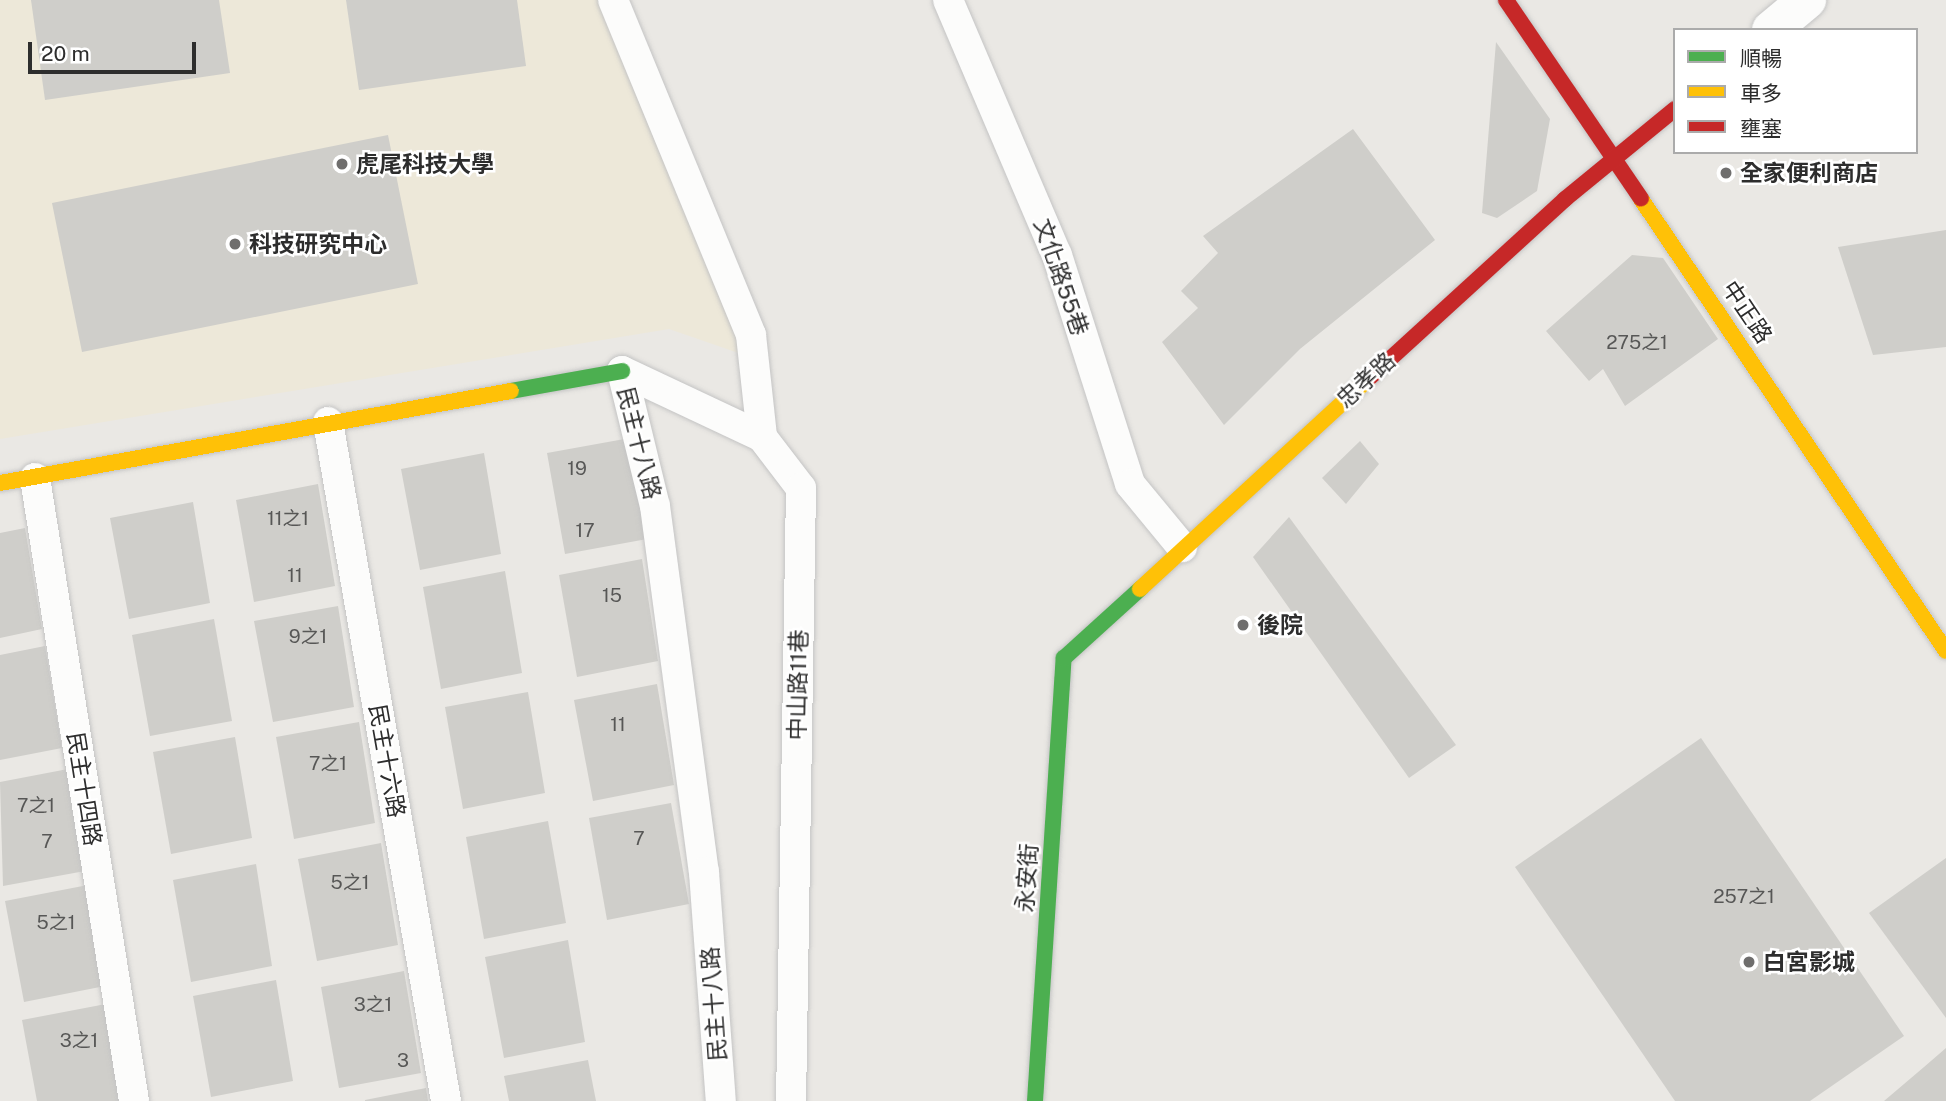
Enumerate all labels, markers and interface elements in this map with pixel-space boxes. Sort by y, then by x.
scale bar [32,28,200,72]
legend [1673,28,1918,154]
text: 20 m [41,41,90,66]
text: 順暢 [1740,46,1782,71]
text: 車多 [1740,81,1782,106]
text: 壅塞 [1740,116,1782,141]
place label: 虎尾科技大學 [356,150,494,178]
marker: 虎尾科技大學 [334,156,350,172]
place label: 全家便利商店 [1740,159,1878,187]
marker: 全家便利商店 [1718,165,1734,181]
street label: 文化路55巷 [1028,215,1094,339]
place label: 科技研究中心 [249,230,387,258]
marker: 科技研究中心 [227,236,243,252]
street label: 中正路 [1716,276,1778,348]
house number: 275之1 [1606,332,1668,354]
street label: 忠孝路 [1331,347,1401,413]
street label: 民主十八路 [612,384,666,502]
house number: 19 [567,458,587,480]
house number: 11之1 [267,508,309,530]
house number: 17 [575,520,595,542]
house number: 11 [287,565,303,587]
house number: 15 [602,585,622,607]
place label: 後院 [1257,611,1303,639]
marker: 後院 [1235,617,1251,633]
house number: 9之1 [289,626,327,648]
street label: 中山路11巷 [783,629,813,741]
street label: 民主十六路 [363,702,411,820]
house number: 11 [610,714,626,736]
street label: 民主十四路 [61,730,107,848]
house number: 7之1 [309,753,347,775]
house number: 7之1 [17,795,55,817]
house number: 7 [633,828,645,850]
house number: 7 [41,831,53,853]
street label: 永安街 [1011,843,1043,913]
house number: 5之1 [331,872,369,894]
house number: 257之1 [1713,886,1775,908]
house number: 5之1 [37,912,75,934]
street label: 民主十八路 [696,946,732,1062]
place label: 白宮影城 [1763,948,1855,976]
marker: 白宮影城 [1741,954,1757,970]
house number: 3之1 [354,994,392,1016]
house number: 3之1 [60,1030,98,1052]
house number: 3 [397,1050,409,1072]

